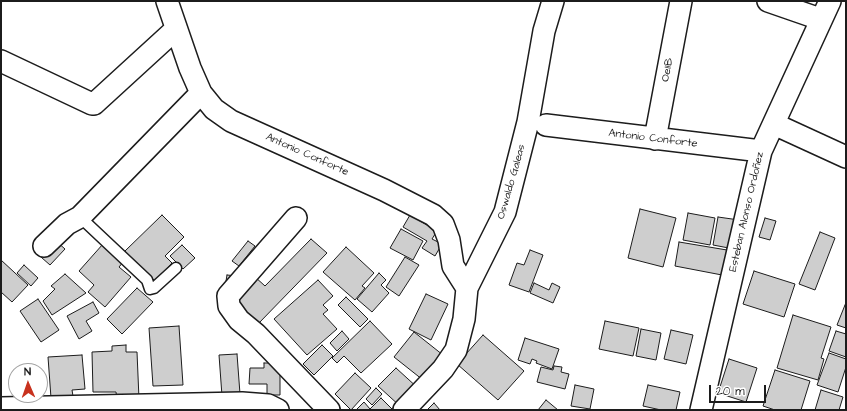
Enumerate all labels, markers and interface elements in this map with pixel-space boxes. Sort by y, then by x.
street label: Oe11B [659,57,677,83]
street label: Antonio Conforte [608,127,698,151]
street label: Antonio Conforte [263,131,351,179]
street label: Oswaldo Galeas [495,143,529,221]
street label: Esteban Alonso Ordoñez [727,151,767,273]
north arrow [8,363,48,403]
text: N [24,364,31,379]
scale bar [711,377,768,403]
text: 20 m [716,383,745,400]

